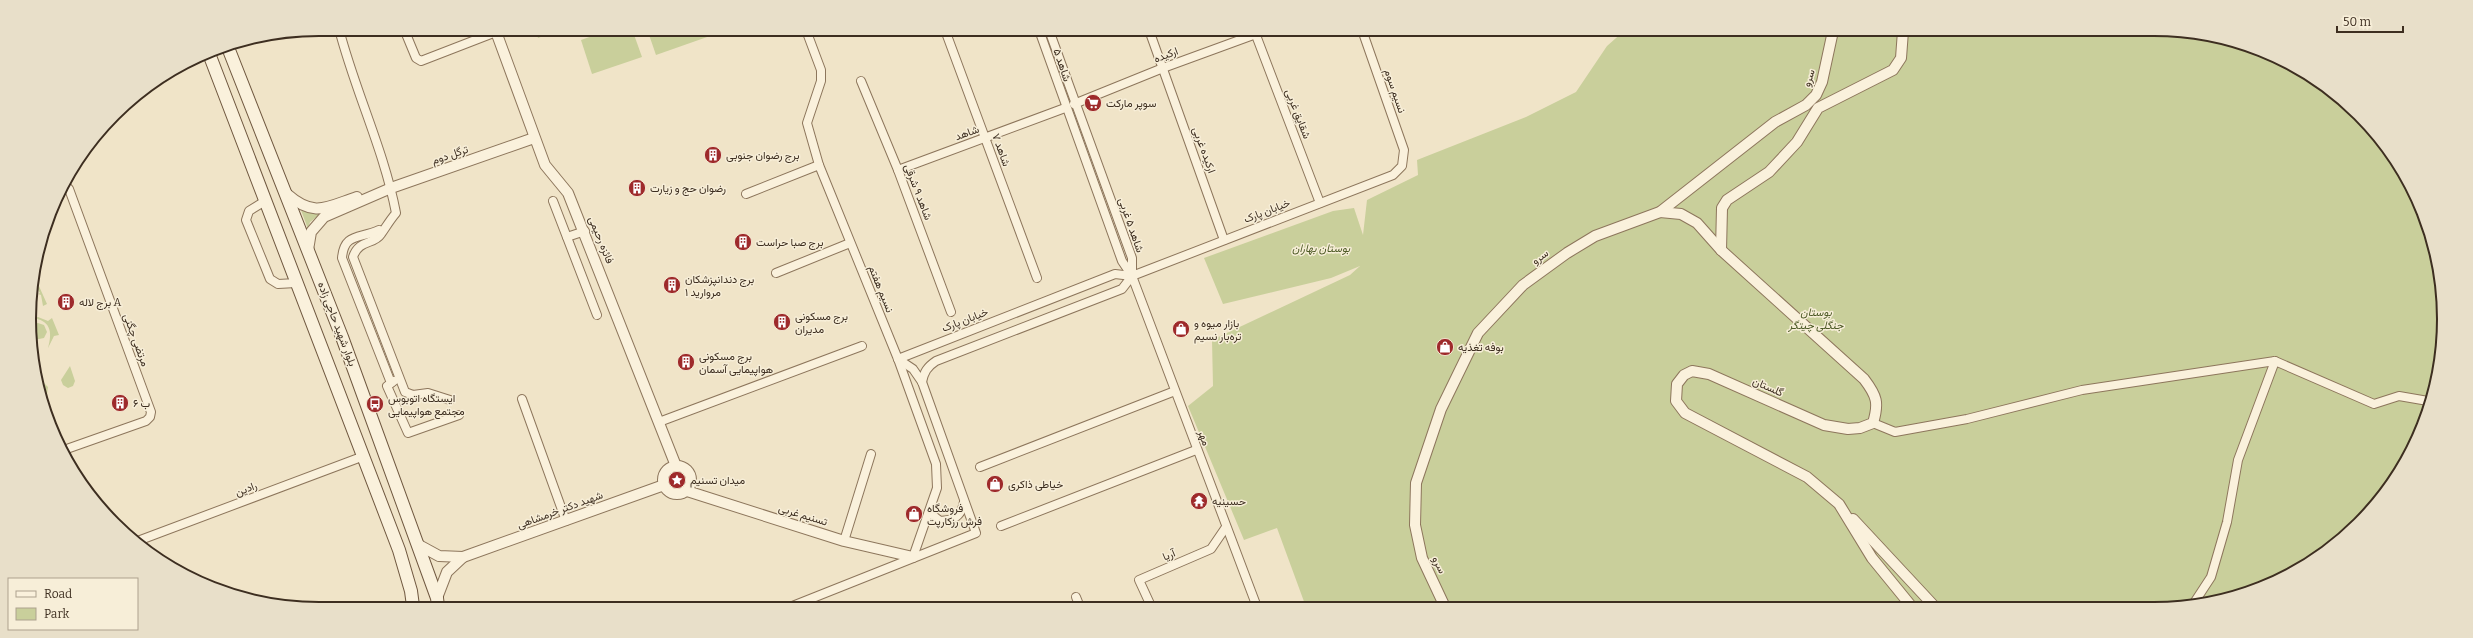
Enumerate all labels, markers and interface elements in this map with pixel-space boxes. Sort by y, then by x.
scale bar [2337,8,2403,34]
text: 50 m [2343,15,2372,29]
street label: ارکیده [1152,44,1180,66]
street label: شاهد ۵ [1050,47,1074,83]
street label: نسیم سوم [1380,67,1409,115]
street label: سرو [1800,67,1818,88]
street label: شقایق غربی [1283,87,1314,141]
supermarket icon: سوپر مارکت [1083,93,1103,113]
place label: سوپر مارکت [1106,97,1157,111]
street label: شاهد [953,122,981,143]
street label: ارکیده غربی [1190,125,1218,175]
street label: شاهد ۷ [989,132,1013,168]
street label: ترگل دوم [430,143,471,168]
building icon: برج رضوان جنوبی [703,145,723,165]
place label: برج رضوان جنوبی [726,149,800,163]
street label: شاهد ۹ شرقی [901,162,935,222]
building icon: رضوان حج و زیارت [627,178,647,198]
place label: رضوان حج و زیارت [650,182,726,196]
street label: شاهد ۵ غربی [1116,196,1147,254]
street label: خیابان پارک [1242,196,1292,227]
street label: فائزه رحیمی [586,214,616,266]
building icon: برج صبا حراست [733,232,753,252]
place label: برج صبا حراست [756,236,823,250]
park label: بوستان بهاران [1292,242,1351,255]
street label: سرو [1529,246,1551,267]
street label: نسیم هفتم [865,264,896,315]
place label: برج دندانپزشکان مروارید ۱ [685,273,754,299]
building icon: برج دندانپزشکان مروارید ۱ [662,275,682,295]
street label: بلوار شهید حاجی زاده [315,280,359,368]
building icon: برج لاله A [56,292,76,312]
place label: برج لاله A [79,296,121,310]
street label: خیابان پارک [940,305,990,336]
park label: بوستان جنگلی چیتگر [1788,306,1844,333]
place label: برج مسکونی مدیران [795,310,848,336]
street label: مرتضی چگنی [119,312,152,369]
building icon: برج مسکونی مدیران [772,312,792,332]
place label: بازار میوه و تره‌بار نسیم [1194,317,1242,344]
shop icon: بازار میوه و تره‌بار نسیم [1171,319,1191,339]
shop icon: بوفه تغذیه [1435,337,1455,357]
place label: بوفه تغذیه [1458,341,1504,354]
place label: برج مسکونی هواپیمایی آسمان [699,350,774,377]
building icon: برج مسکونی هواپیمایی آسمان [676,352,696,372]
street label: گلستان [1751,375,1785,400]
place label: ایستگاه اتوبوس مجتمع هواپیمایی [388,392,465,419]
building icon: ب ۶ [110,393,130,413]
bus stop icon: ایستگاه اتوبوس مجتمع هواپیمایی [365,394,385,414]
place label: ب ۶ [133,397,151,410]
street label: مهر [1195,428,1213,448]
place icon: میدان تسنیم [667,470,687,490]
place label: میدان تسنیم [690,474,745,488]
shop icon: خیاطی ذاکری [985,474,1005,494]
place label: خیاطی ذاکری [1008,478,1063,491]
street label: رادین [233,479,259,499]
street label: شهید دکتر خرمشاهی [515,488,605,532]
temple icon: حسینیه [1189,491,1209,511]
place label: حسینیه [1212,495,1246,508]
street label: تسنیم غربی [777,501,830,530]
place label: فروشگاه فرش رزکارپت [927,502,982,529]
shop icon: فروشگاه فرش رزکارپت [904,504,924,524]
street label: آریا [1161,546,1179,563]
street label: سرو [1429,554,1449,576]
legend [8,578,138,630]
text: Road [44,587,72,601]
text: Park [44,607,70,621]

